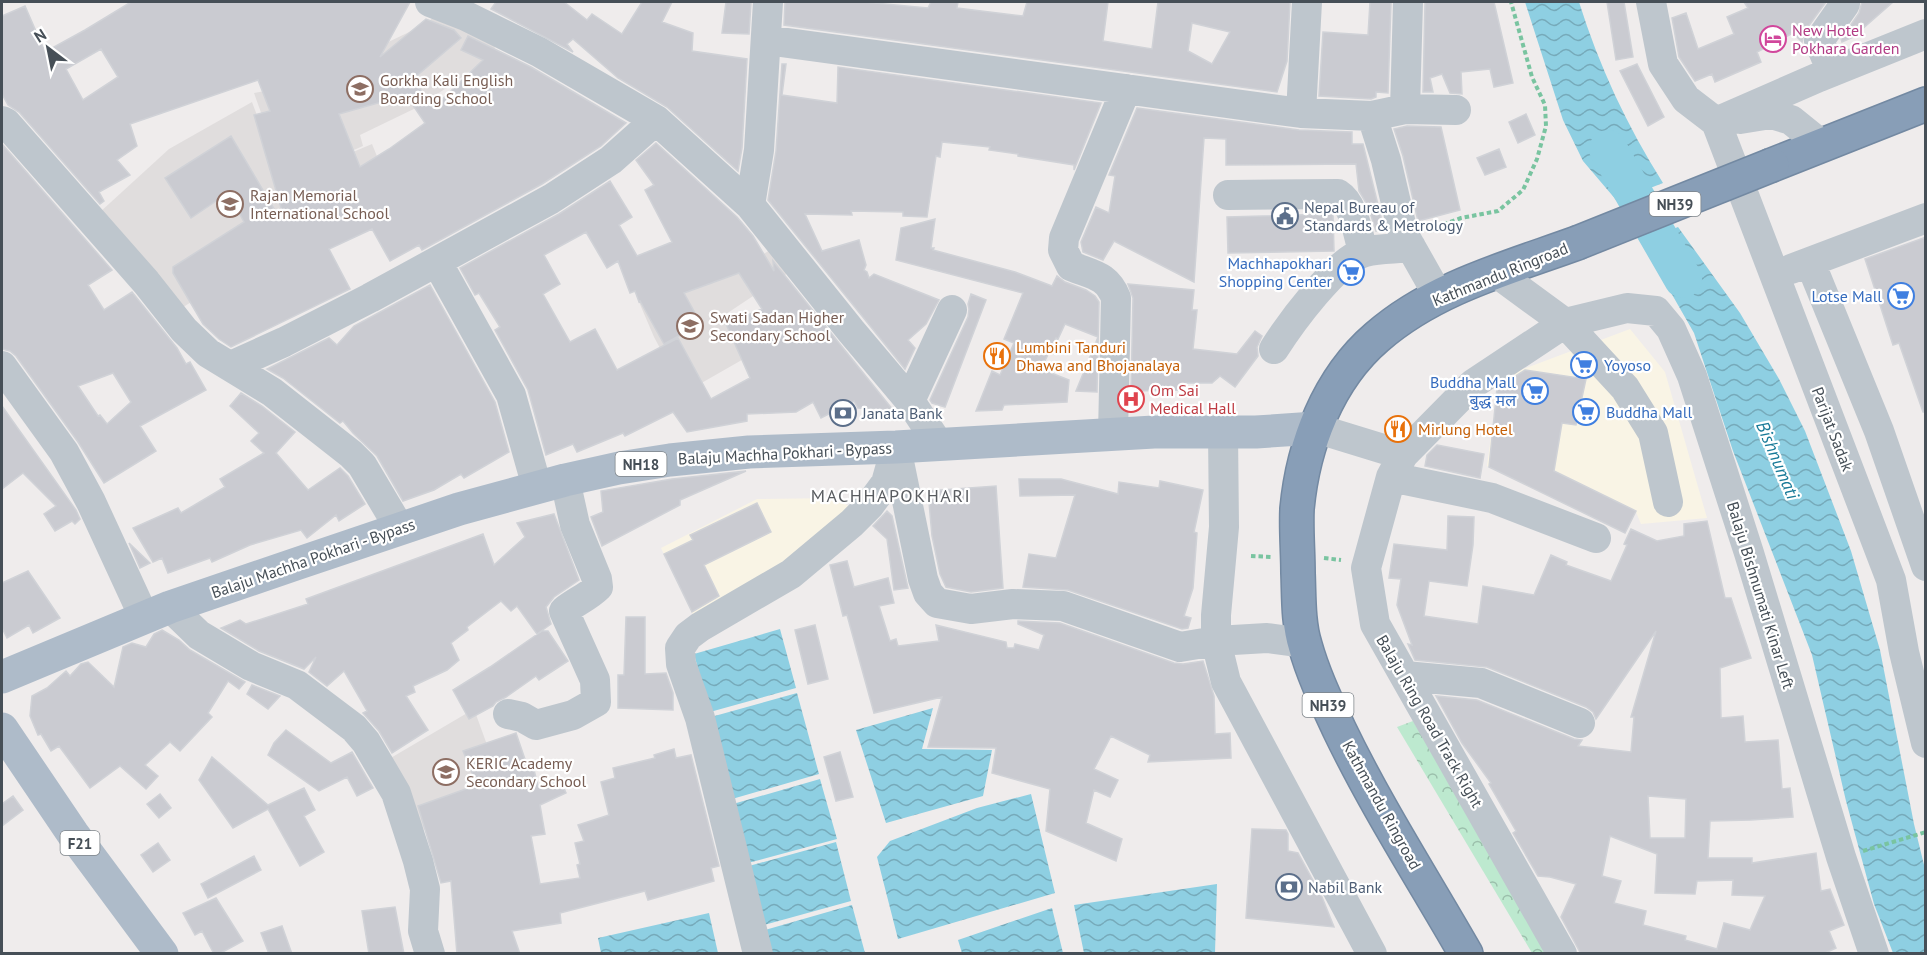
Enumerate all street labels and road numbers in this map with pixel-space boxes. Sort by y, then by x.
road number: NH39 [1650,192,1700,216]
street label: Kathmandu Ringroad [1429,238,1571,310]
street label: Parijat Sadak [1808,384,1858,474]
street label: Balaju Machha Pokhari - Bypass [678,437,893,469]
road number: NH18 [616,452,666,476]
street label: Balaju Bishnumati Kinar Left [1723,499,1799,692]
street label: Balaju Machha Pokhari - Bypass [208,514,418,602]
street label: Balaju Ring Road Track Right [1372,631,1488,811]
road number: NH39 [1302,693,1354,717]
street label: Kathmandu Ringroad [1338,737,1426,873]
road number: F21 [60,831,100,855]

